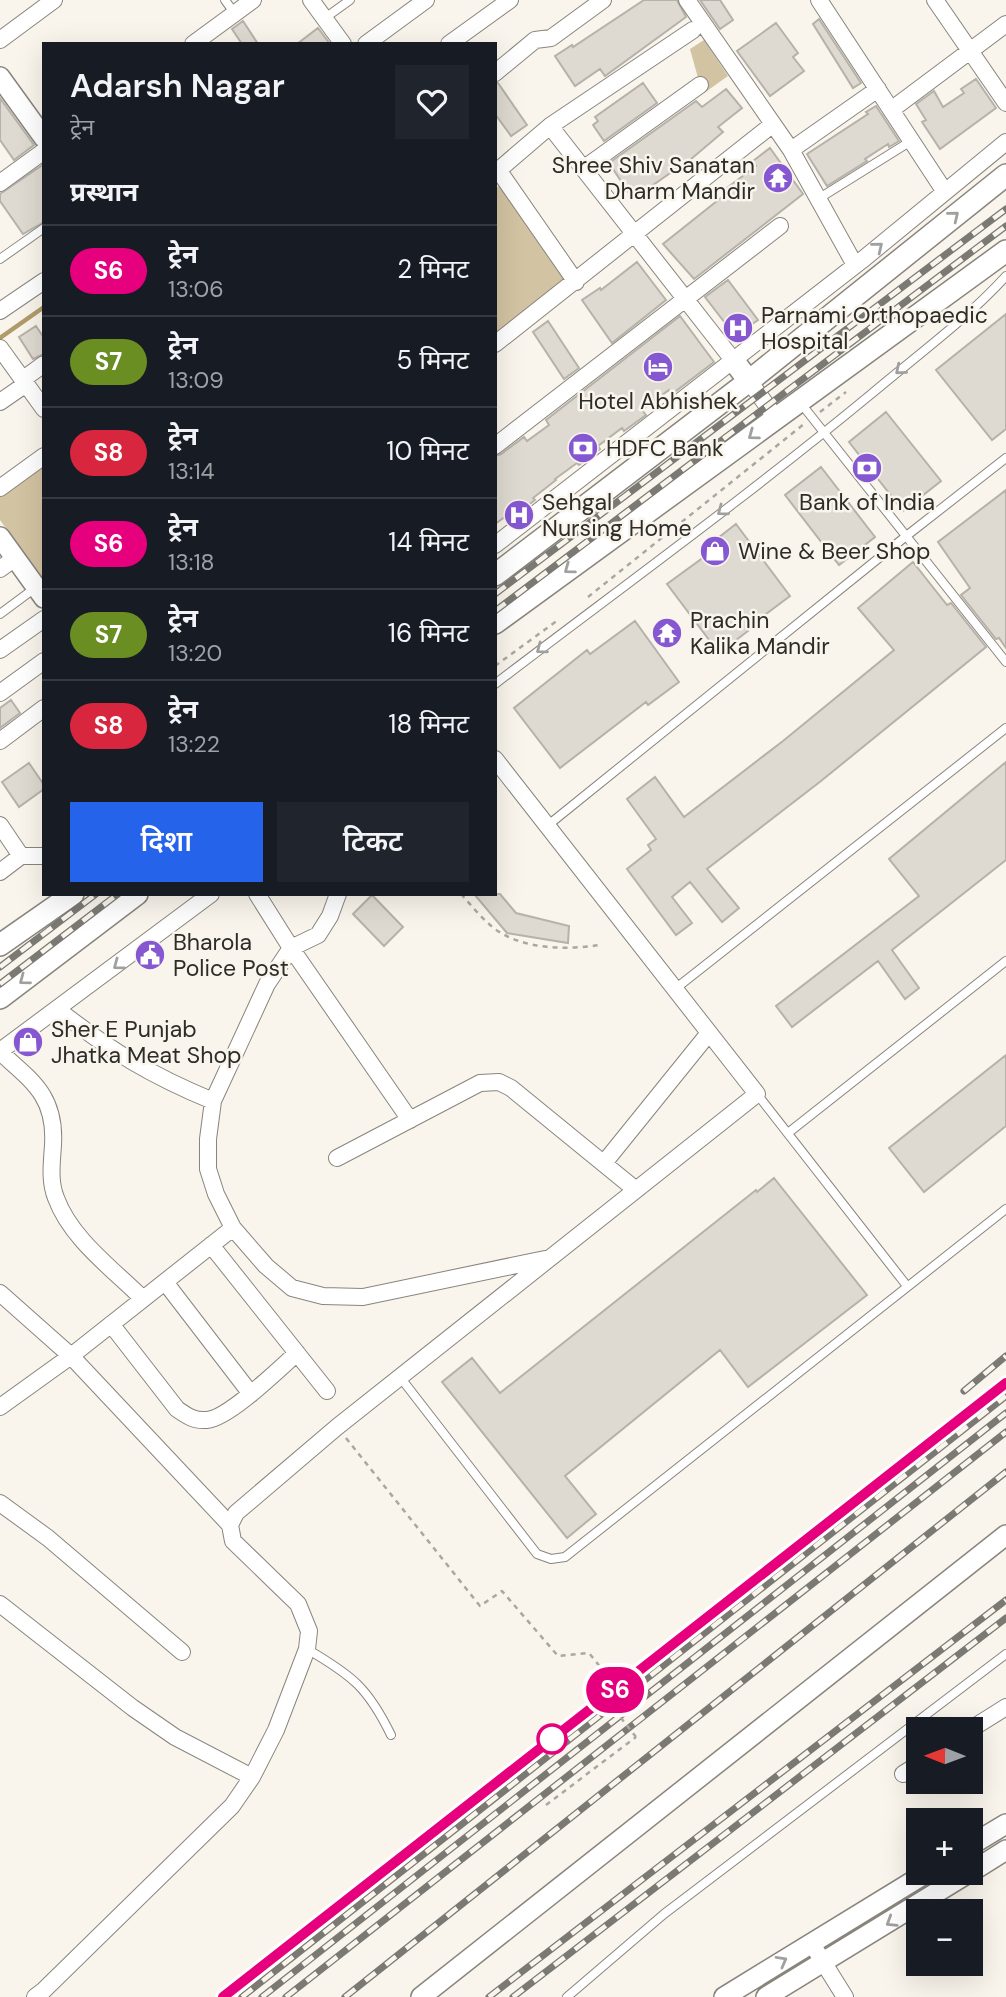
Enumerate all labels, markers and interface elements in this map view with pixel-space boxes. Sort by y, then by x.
text: Adarsh Nagar [70,64,285,107]
button: heart [395,65,469,139]
text: ट्रेन [70,112,94,142]
place label: Shree Shiv Sanatan Dharm Mandir [552,150,755,206]
temple icon: Shree Shiv Sanatan Dharm Mandir [761,161,795,195]
text: प्रस्थान [70,175,138,209]
one-way arrow [947,212,959,225]
text: ट्रेन [168,237,198,271]
one-way arrow [869,243,882,255]
text: 2 मिनट [397,252,469,286]
text: S6 [94,255,123,286]
text: 13:06 [168,274,224,304]
place label: Parnami Orthopaedic Hospital [761,300,988,356]
hospital icon: Parnami Orthopaedic Hospital [721,311,755,345]
text: ट्रेन [168,328,198,362]
text: 5 मिनट [396,343,469,377]
text: S7 [95,346,122,377]
hotel icon: Hotel Abhishek [641,350,675,384]
one-way arrow [895,361,908,374]
text: 13:09 [168,365,224,395]
place label: Hotel Abhishek [578,386,738,416]
text: ट्रेन [168,419,198,453]
one-way arrow [748,427,761,439]
bank icon: HDFC Bank [566,431,600,465]
place label: HDFC Bank [606,433,724,463]
text: 10 मिनट [386,434,469,468]
text: S8 [94,437,123,468]
bank icon: Bank of India [850,451,884,485]
text: 13:14 [168,456,215,486]
place label: Sehgal Nursing Home [542,487,692,543]
place label: Bank of India [799,487,935,517]
hospital icon: Sehgal Nursing Home [502,498,536,532]
one-way arrow [717,503,730,515]
text: ट्रेन [168,510,198,544]
text: 14 मिनट [388,525,469,559]
text: S6 [94,528,123,559]
shop icon: Wine & Beer Shop [698,534,732,568]
place label: Wine & Beer Shop [738,536,930,566]
text: 13:18 [168,547,215,577]
one-way arrow [564,561,577,574]
text: ट्रेन [168,601,198,635]
place label: Prachin Kalika Mandir [690,605,830,661]
text: 16 मिनट [388,616,469,650]
temple icon: Prachin Kalika Mandir [650,616,684,650]
text: S7 [95,619,122,650]
text: 13:20 [168,638,222,668]
one-way arrow [536,641,549,654]
text: ट्रेन [168,692,198,726]
text: 18 मिनट [388,707,469,741]
text: S8 [94,710,123,741]
text: 13:22 [168,729,220,759]
button: दिशा [70,802,263,882]
button: टिकट [277,802,469,882]
place label: Bharola Police Post [173,927,289,983]
public building icon: Bharola Police Post [133,938,167,972]
one-way arrow [113,957,126,970]
one-way arrow [19,972,32,985]
place label: Sher E Punjab Jhatka Meat Shop [51,1014,241,1070]
shop icon: Sher E Punjab Jhatka Meat Shop [11,1025,45,1059]
line badge: S6 [584,1667,646,1713]
text: S6 [600,1674,630,1705]
north arrow [906,1717,984,1794]
map controls [906,1717,983,1976]
unlabelled marker [537,1724,567,1754]
button: + [906,1808,983,1885]
button: − [906,1899,983,1976]
one-way arrow [886,1913,899,1926]
one-way arrow [775,1956,788,1969]

